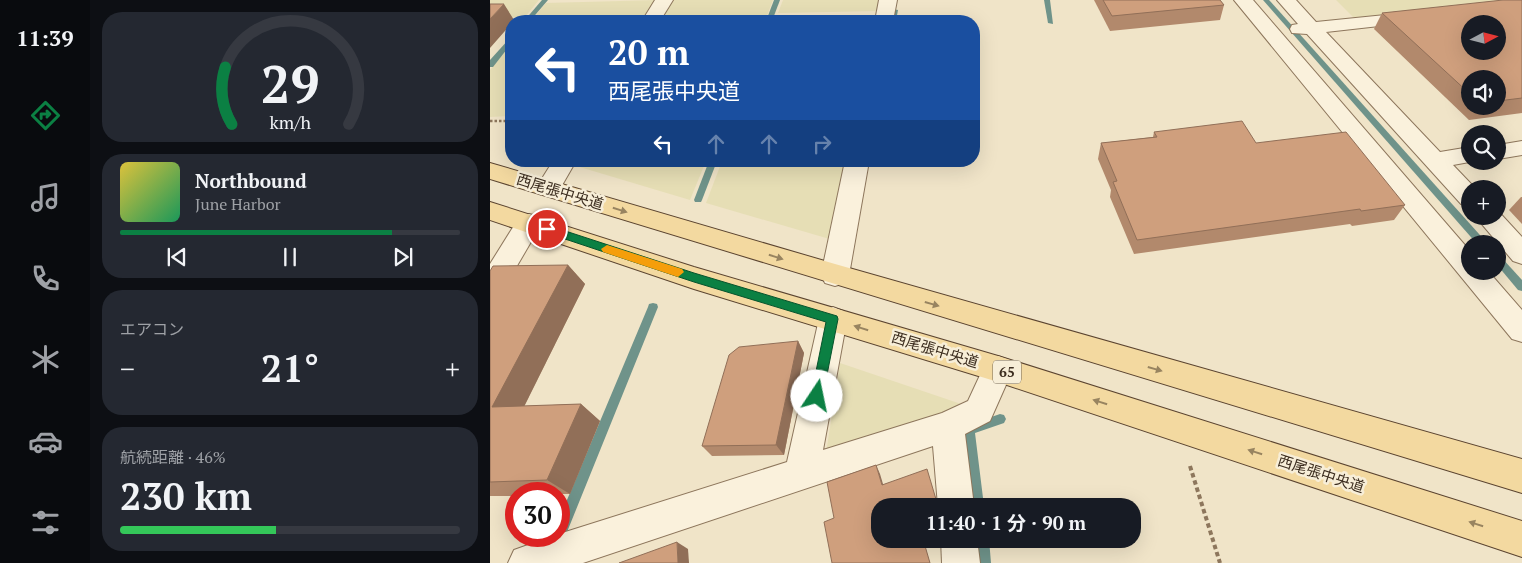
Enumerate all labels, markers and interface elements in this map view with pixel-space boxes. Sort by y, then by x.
north arrow [1461,15,1506,60]
map controls [1461,15,1506,280]
text: 11:39 [16,23,74,52]
text: 20 m [608,29,689,75]
icon: left [525,35,590,100]
text: 29 [261,49,319,118]
button: sound [1461,70,1506,115]
text: 西尾張中央道 [608,76,740,105]
icon: directions [28,98,63,133]
text: km/h [269,110,311,134]
button: search [1461,125,1506,170]
icon: left [649,130,677,158]
icon: ahead [702,130,730,158]
icon: ahead [755,130,783,158]
icon: right [808,130,836,158]
text: Northbound [195,168,307,193]
street label: 西尾張中央道 [514,168,606,214]
icon: music [28,180,63,215]
button: + [1461,180,1506,225]
text: June Harbor [195,193,281,215]
one-way arrow [613,207,628,215]
pin [526,208,568,250]
icon: arrive [533,215,561,243]
button: − [1461,235,1506,280]
icon: previous [163,243,191,271]
icon: pause [276,243,304,271]
icon: next [389,243,417,271]
one-way arrow [769,254,784,262]
icon: phone [28,261,63,296]
one-way arrow [924,300,939,308]
text: エアコン [120,318,184,340]
one-way arrow [854,323,869,331]
street label: 西尾張中央道 [889,326,981,372]
icon: climate [28,342,63,377]
text: 21° [261,343,319,393]
text: − [120,350,135,387]
text: + [445,350,460,387]
road number: 65 [993,361,1021,384]
one-way arrow [1147,365,1162,373]
position arrow [790,369,842,421]
one-way arrow [1092,398,1107,406]
icon: car [28,424,63,459]
text: 航続距離 · 46% [120,446,226,468]
one-way arrow [1247,448,1262,456]
street label: 西尾張中央道 [1275,450,1367,496]
text: 230 km [120,471,252,521]
speed limit sign: 30 [505,482,570,547]
icon: filters [28,505,63,540]
text: 11:40 · 1 分 · 90 m [926,510,1086,535]
one-way arrow [1468,520,1483,527]

